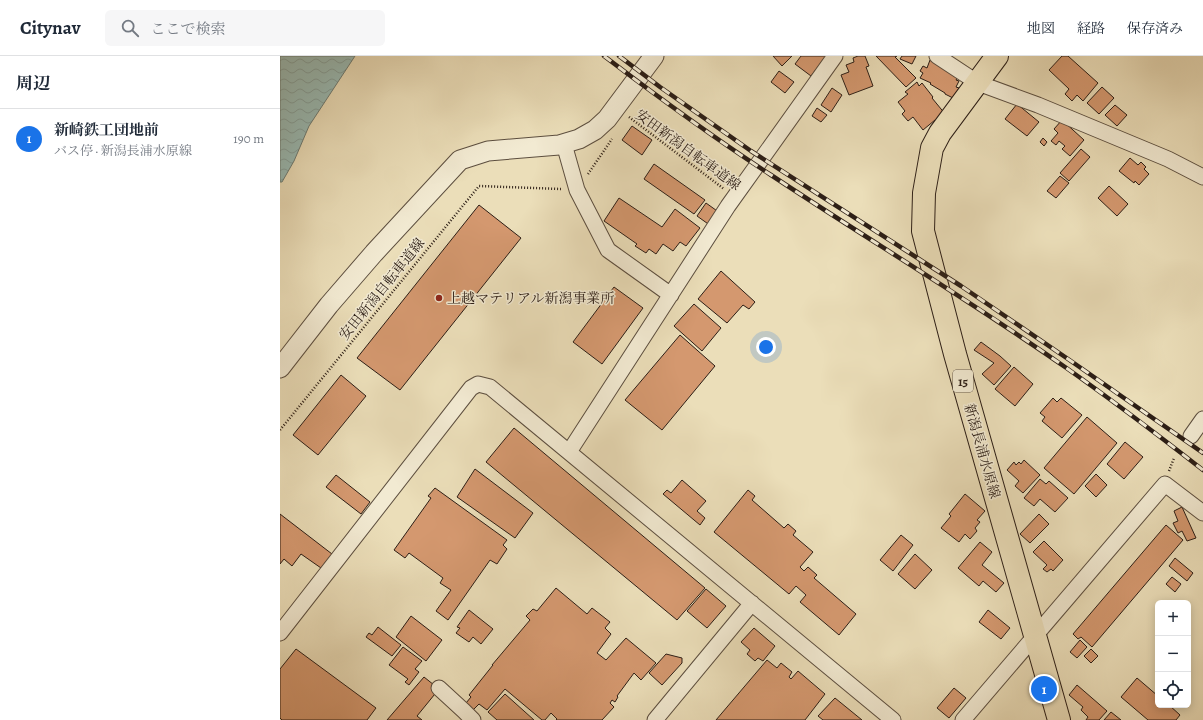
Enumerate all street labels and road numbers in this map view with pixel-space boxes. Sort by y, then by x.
street label: 安田新潟自転車道線 [631,105,745,195]
street label: 安田新潟自転車道線 [335,234,429,344]
road number: 15 [953,370,973,392]
street label: 新潟長浦水原線 [959,401,1005,501]

